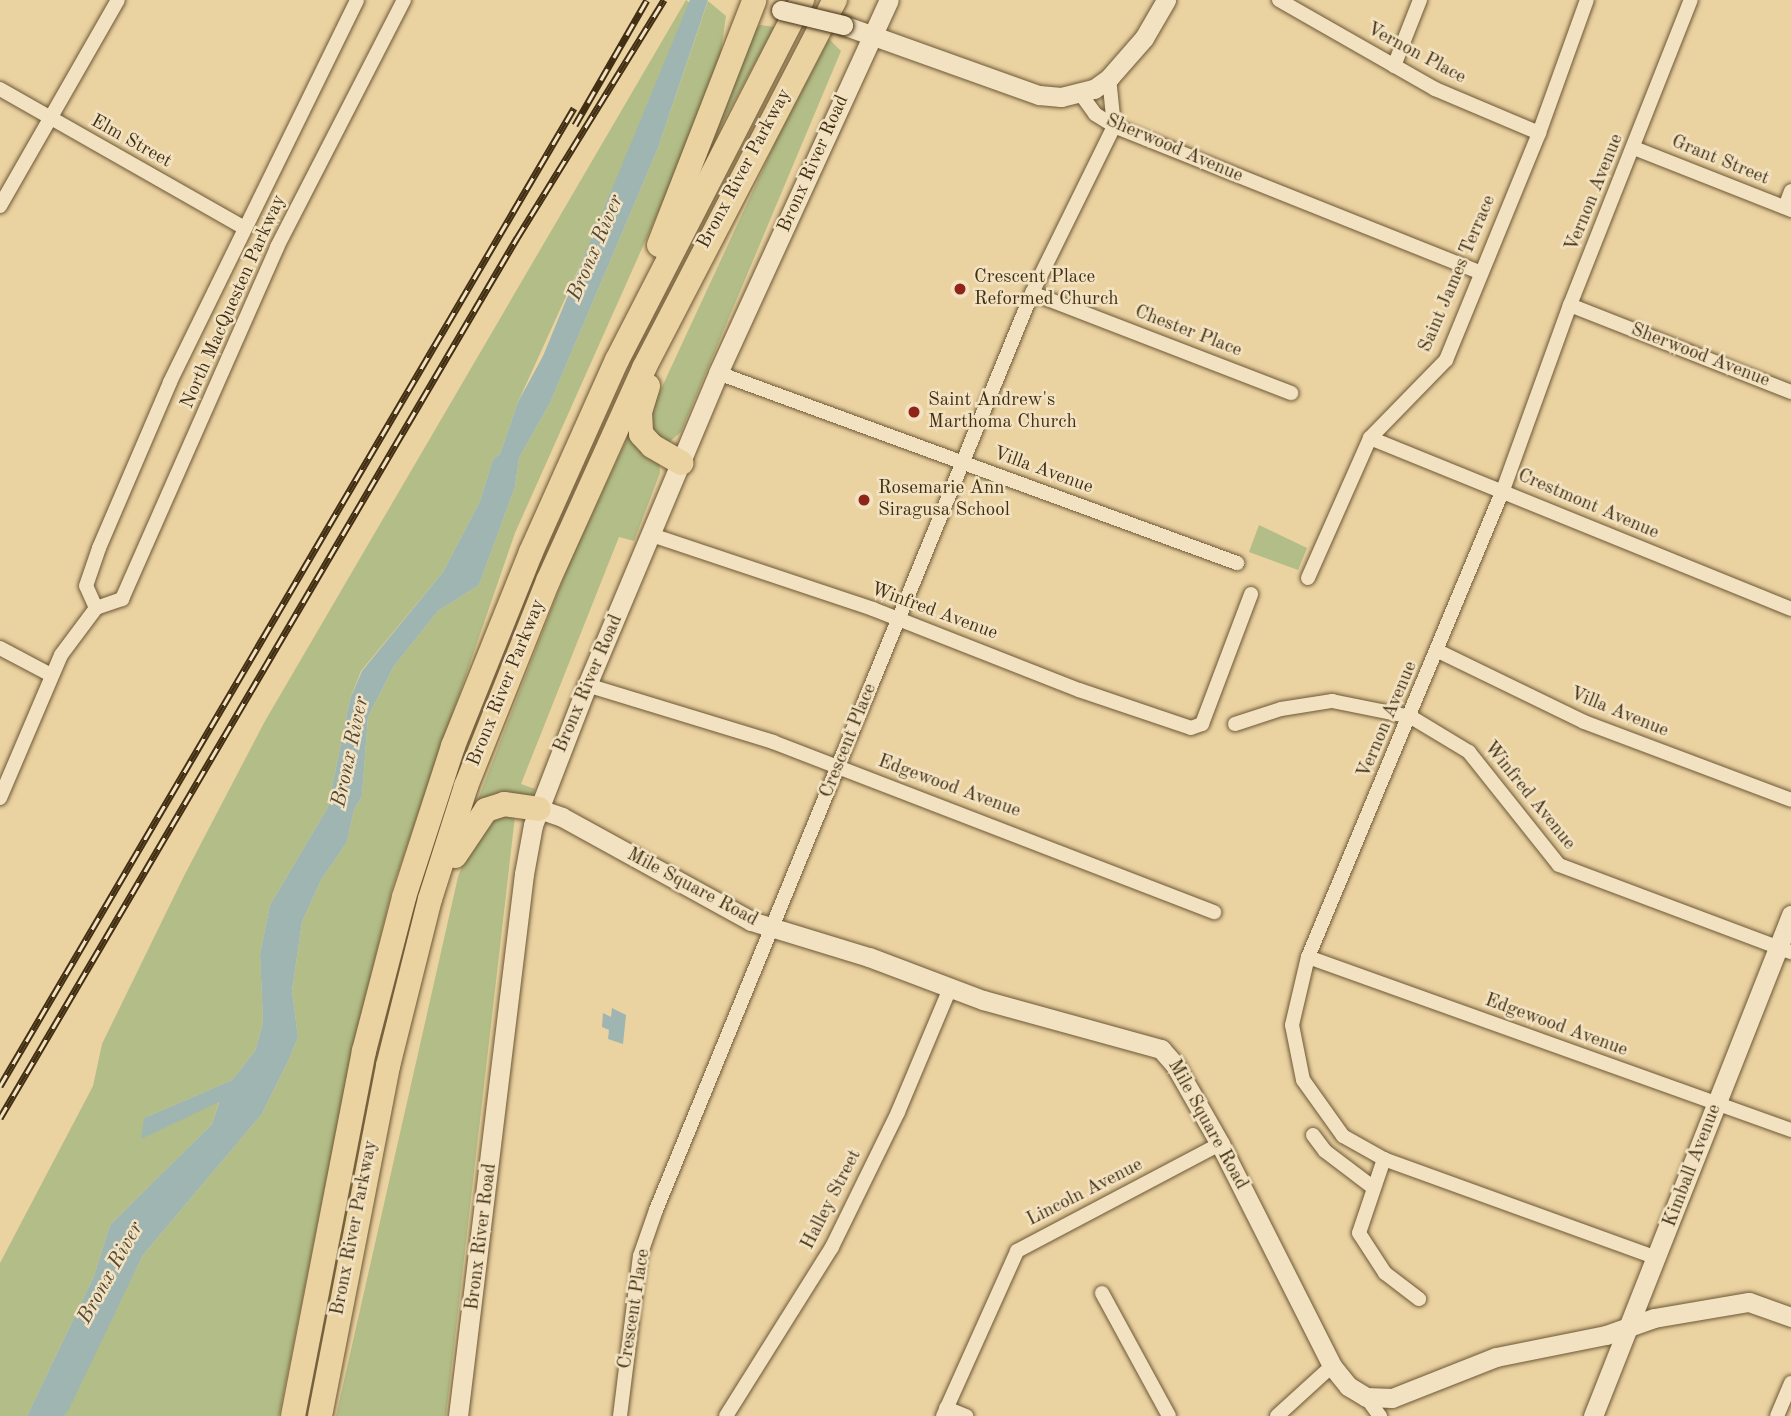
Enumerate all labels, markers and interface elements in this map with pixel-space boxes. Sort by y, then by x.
street label: Vernon Place [1362,18,1470,90]
street label: Bronx River Parkway [693,85,797,253]
street label: Bronx River Road [774,92,854,236]
street label: Elm Street [87,110,175,174]
street label: Sherwood Avenue [1102,110,1246,188]
street label: Vernon Avenue [1561,131,1629,255]
street label: Grant Street [1668,131,1772,191]
water label: Bronx River [562,191,630,305]
street label: North MacQuesten Parkway [176,192,292,412]
street label: Saint James Terrace [1415,192,1501,356]
place label: Crescent Place Reformed Church [974,267,1119,311]
marker: Crescent Place Reformed Church [952,281,968,297]
street label: Chester Place [1131,301,1245,363]
street label: Sherwood Avenue [1627,319,1773,393]
place label: Saint Andrew's Marthoma Church [928,390,1077,434]
marker: Saint Andrew's Marthoma Church [906,404,922,420]
street label: Villa Avenue [990,442,1096,500]
street label: Crestmont Avenue [1514,465,1662,545]
place label: Rosemarie Ann Siragusa School [878,478,1010,522]
marker: Rosemarie Ann Siragusa School [856,492,872,508]
street label: Winfred Avenue [868,579,1000,645]
street label: Bronx River Parkway [463,596,551,770]
street label: Bronx River Road [550,611,628,757]
street label: Vernon Avenue [1353,658,1423,782]
street label: Crescent Place [816,681,882,801]
street label: Villa Avenue [1566,683,1672,743]
water label: Bronx River [327,694,375,810]
street label: Winfred Avenue [1478,737,1580,855]
street label: Edgewood Avenue [874,751,1024,823]
street label: Mile Square Road [623,844,761,932]
street label: Edgewood Avenue [1481,990,1631,1062]
street label: Mile Square Road [1162,1056,1252,1194]
street label: Kimball Avenue [1659,1101,1727,1231]
street label: Bronx River Parkway [327,1138,383,1318]
street label: Halley Street [797,1146,867,1254]
street label: Lincoln Avenue [1023,1154,1147,1232]
street label: Bronx River Road [462,1162,502,1312]
water label: Bronx River [73,1218,149,1328]
street label: Crescent Place [614,1247,656,1371]

